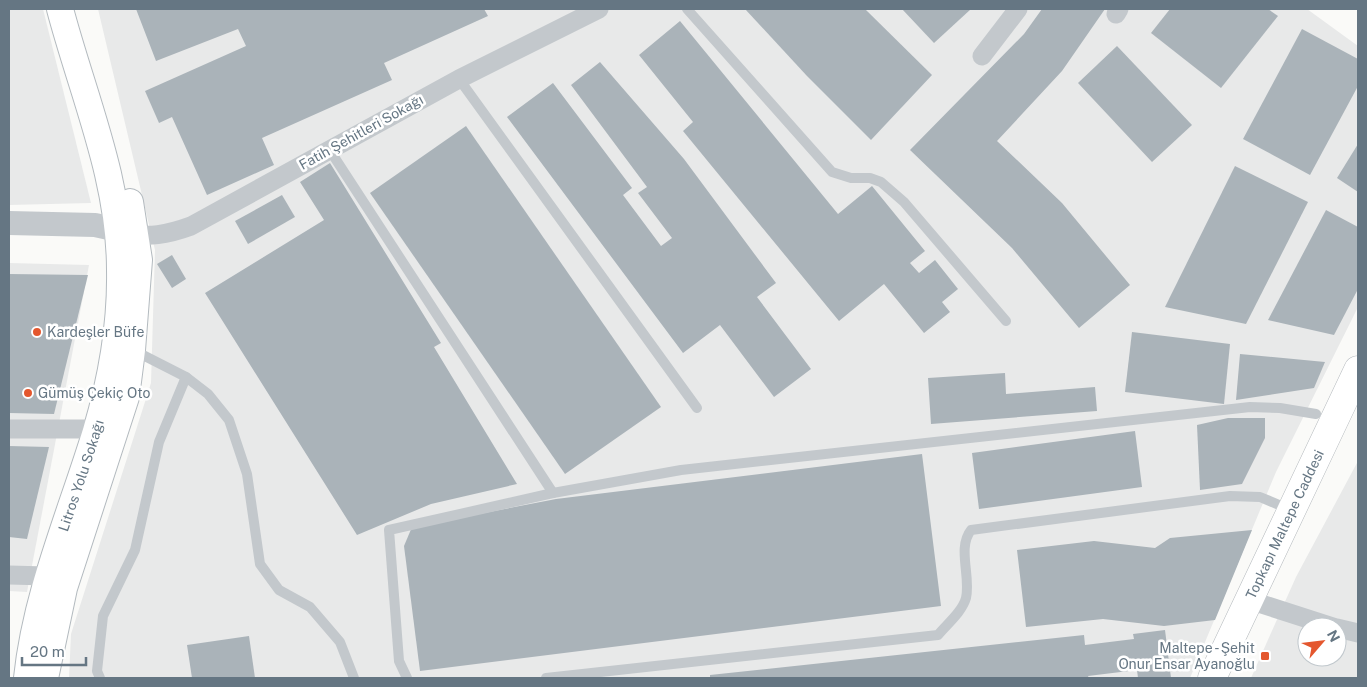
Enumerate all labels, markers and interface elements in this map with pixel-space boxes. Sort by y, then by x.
street label: Fatih Şehitleri Sokağı [296,91,426,173]
place label: Kardeşler Büfe [47,324,145,340]
marker: Kardeşler Büfe [31,326,43,338]
place label: Gümüş Çekiç Oto [38,385,150,401]
marker: Gümüş Çekiç Oto [22,387,34,399]
street label: Litros Yolu Sokağı [55,418,107,533]
street label: Topkapı Maltepe Caddesi [1243,447,1327,602]
north arrow [1297,617,1347,667]
text: N [1324,627,1343,644]
scale bar [22,634,86,666]
place label: Maltepe - Şehit Onur Ensar Ayanoğlu [1118,640,1255,672]
text: 20 m [30,643,65,660]
marker: Maltepe - Şehit Onur Ensar Ayanoğlu [1259,650,1271,662]

